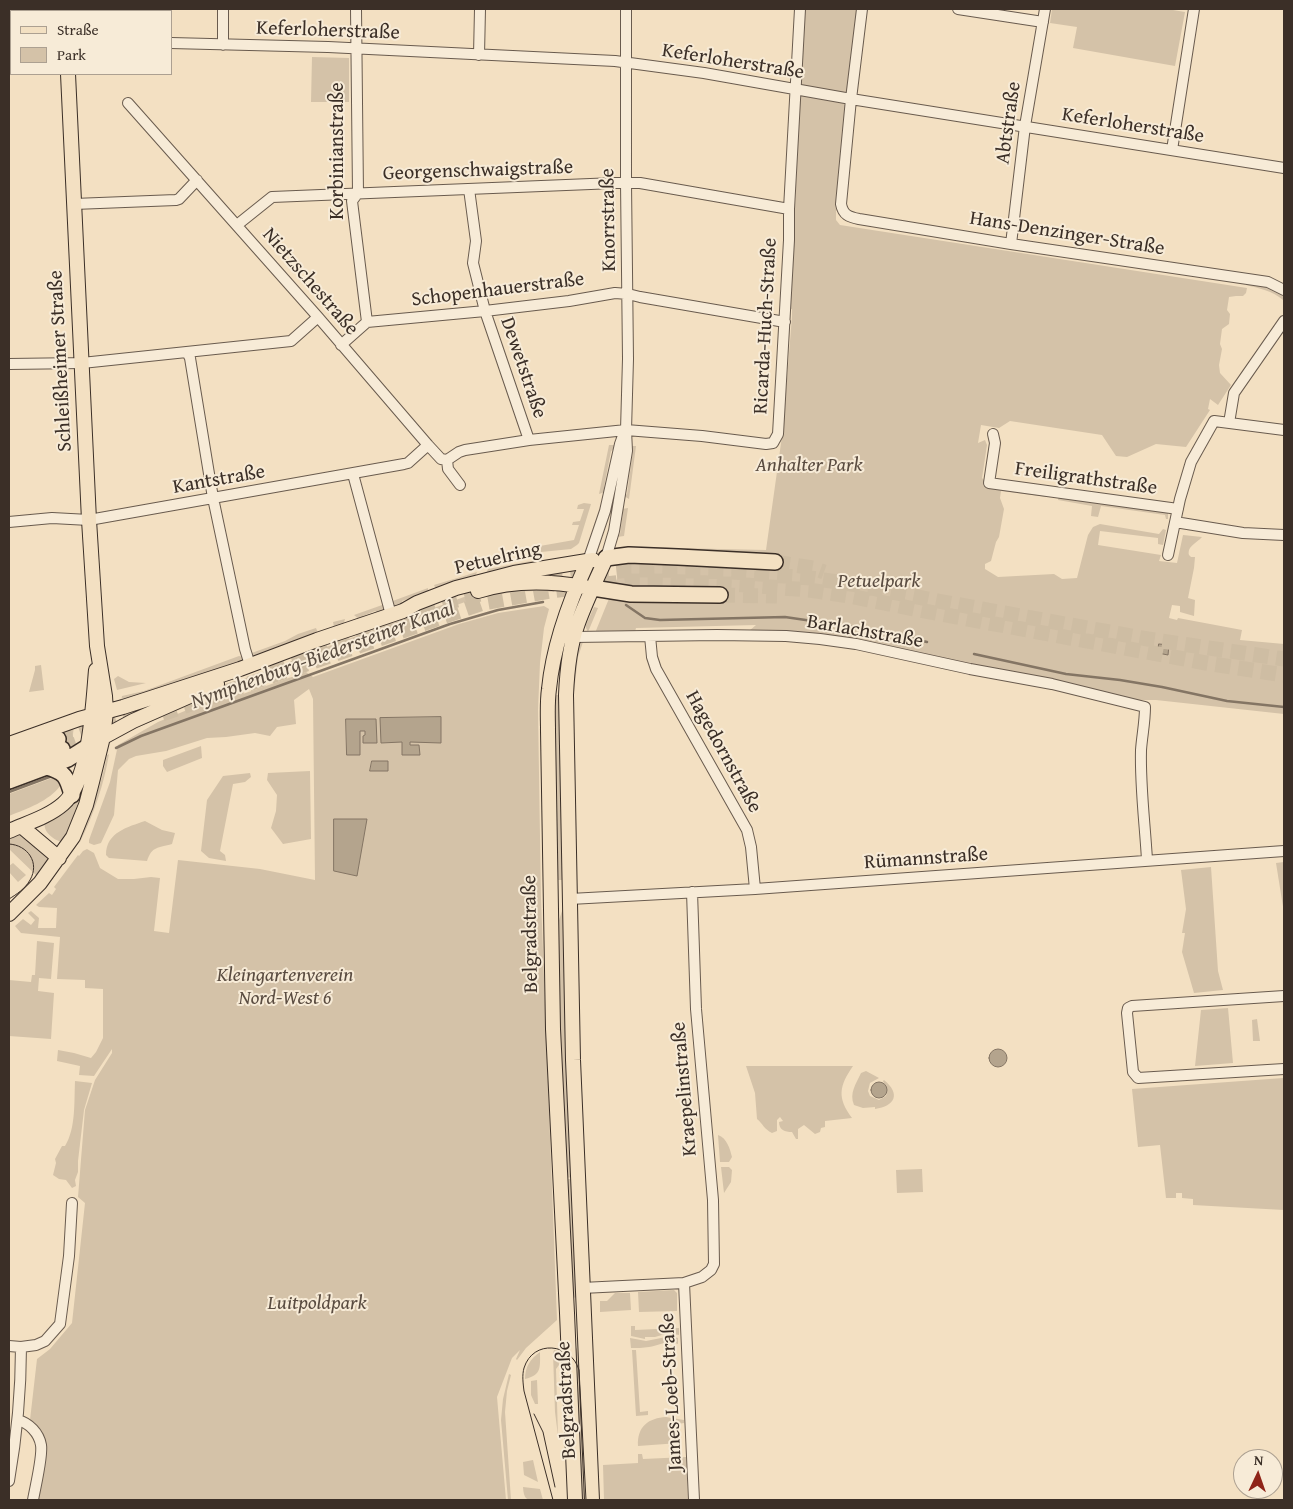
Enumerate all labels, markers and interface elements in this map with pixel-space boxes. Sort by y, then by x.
legend [10,10,172,75]
street label: Keferloherstraße [256,17,400,45]
text: Straße [57,19,99,40]
street label: Keferloherstraße [660,39,806,85]
text: Park [57,44,86,65]
street label: Abtstraße [991,80,1027,166]
street label: Korbinianstraße [326,82,350,220]
street label: Keferloherstraße [1060,103,1206,149]
street label: Georgenschwaigstraße [382,156,574,186]
street label: Knorrstraße [596,168,622,272]
street label: Hans-Denzinger-Straße [968,207,1166,261]
street label: Nietzschestraße [257,223,363,341]
street label: Ricarda-Huch-Straße [749,237,783,415]
street label: Schopenhauerstraße [410,267,586,313]
street label: Schleißheimer Straße [44,270,78,452]
street label: Dewetstraße [494,314,552,422]
park label: Anhalter Park [755,454,863,478]
street label: Freiligrathstraße [1013,457,1159,501]
street label: Kantstraße [171,460,267,500]
street label: Petuelring [452,537,544,581]
park label: Petuelpark [838,570,920,594]
water label: Nymphenburg-Biedersteiner Kanal [188,596,458,716]
street label: Barlachstraße [805,610,925,654]
street label: Hagedornstraße [680,687,766,817]
street label: Rümannstraße [863,843,989,875]
street label: Belgradstraße [518,875,544,993]
park label: Kleingartenverein Nord-West 6 [217,964,353,1011]
street label: Kraepelinstraße [667,1021,703,1157]
park label: Luitpoldpark [267,1292,367,1316]
street label: James-Loeb-Straße [656,1312,688,1472]
street label: Belgradstraße [552,1340,582,1460]
north arrow [1233,1449,1283,1499]
text: N [1254,1450,1264,1470]

